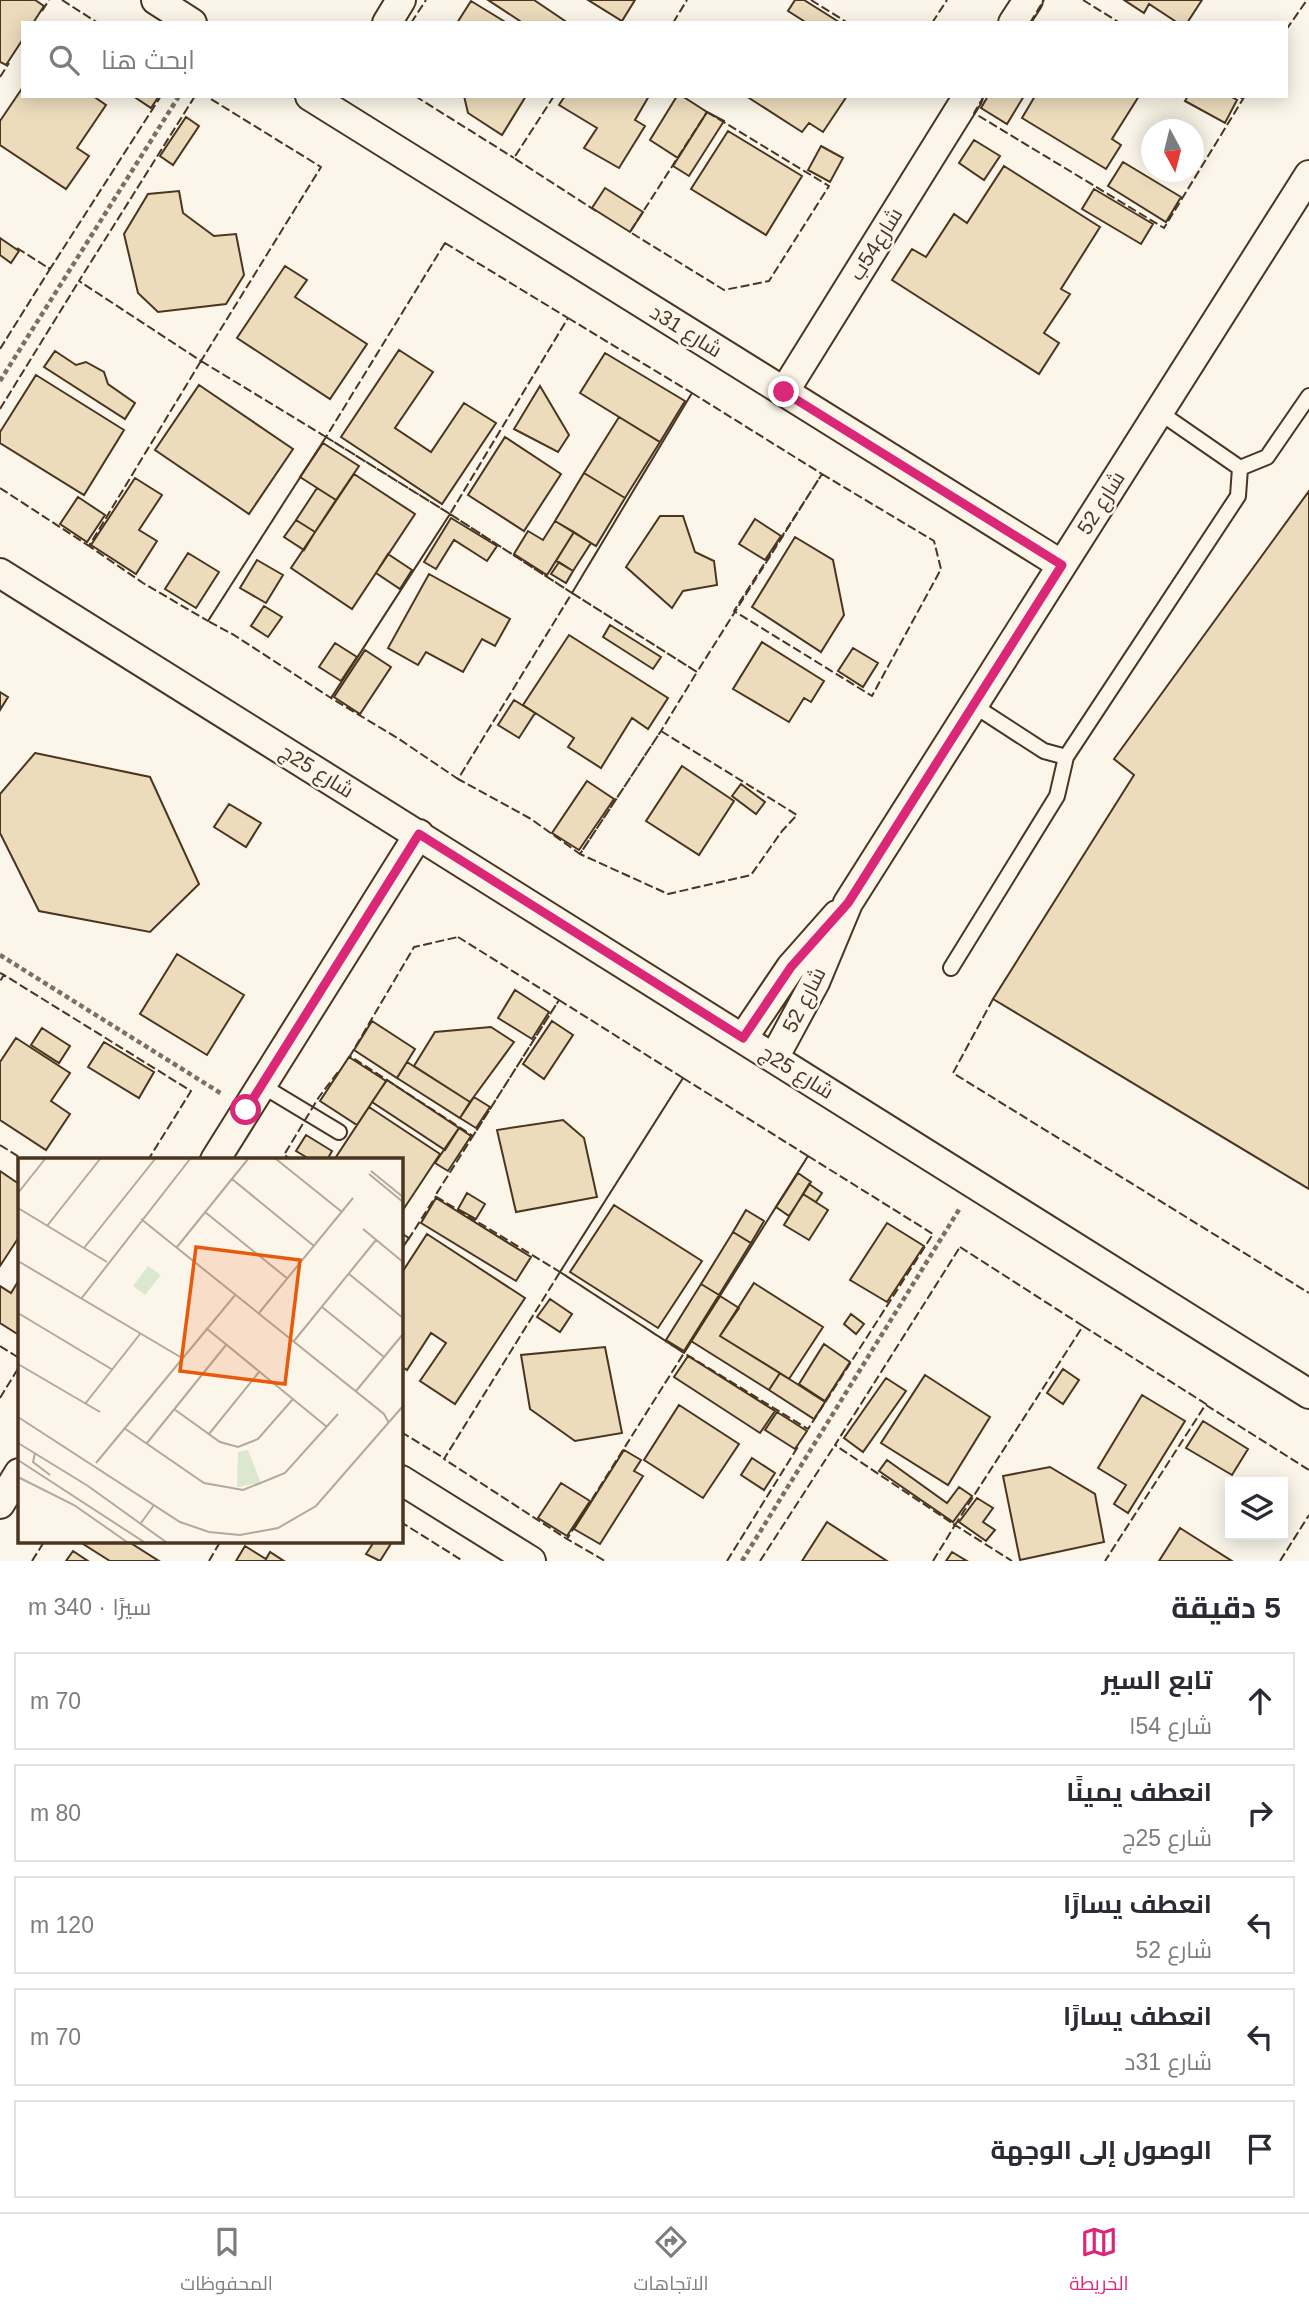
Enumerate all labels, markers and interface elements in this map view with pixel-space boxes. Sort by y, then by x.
search box [21,21,1288,98]
icon: search [45,41,83,79]
text: ابحث هنا [101,45,195,75]
north arrow [1141,119,1204,182]
street label: شارع54ب [844,203,909,286]
street label: شارع 31د [645,300,726,364]
route end [768,376,799,407]
street label: شارع 52 [1072,467,1131,540]
street label: شارع 25ج [275,739,358,805]
street label: شارع 52 [777,963,832,1037]
street label: شارع 25ج [755,1040,838,1106]
route start [230,1094,261,1125]
inset map [18,1158,402,1544]
map controls [1225,1477,1288,1540]
button: layers [1225,1477,1288,1540]
text: 5 دقيقة [1171,1591,1281,1624]
text: سيرًا · 340 m [28,1594,151,1620]
text: تابع السير [1101,1665,1212,1695]
icon: ahead [1241,1682,1279,1720]
text: 70 m [30,1688,81,1714]
text: شارع 54ا [1129,1713,1212,1739]
text: انعطف يمينًا [1066,1777,1212,1807]
icon: right [1241,1794,1279,1832]
text: 80 m [30,1800,81,1826]
text: شارع 25ج [1122,1825,1212,1851]
text: انعطف يسارًا [1063,1889,1212,1919]
icon: left [1241,1906,1279,1944]
text: 120 m [30,1912,94,1938]
text: شارع 52 [1135,1937,1212,1963]
text: انعطف يسارًا [1063,2001,1212,2031]
icon: left [1241,2018,1279,2056]
text: 70 m [30,2024,81,2050]
text: شارع 31د [1124,2049,1212,2075]
icon: arrive [1241,2130,1279,2168]
text: الوصول إلى الوجهة [990,2135,1212,2165]
tab: المحفوظات [180,2223,273,2301]
tab: الاتجاهات [633,2223,709,2301]
tab: الخريطة [1069,2223,1129,2301]

